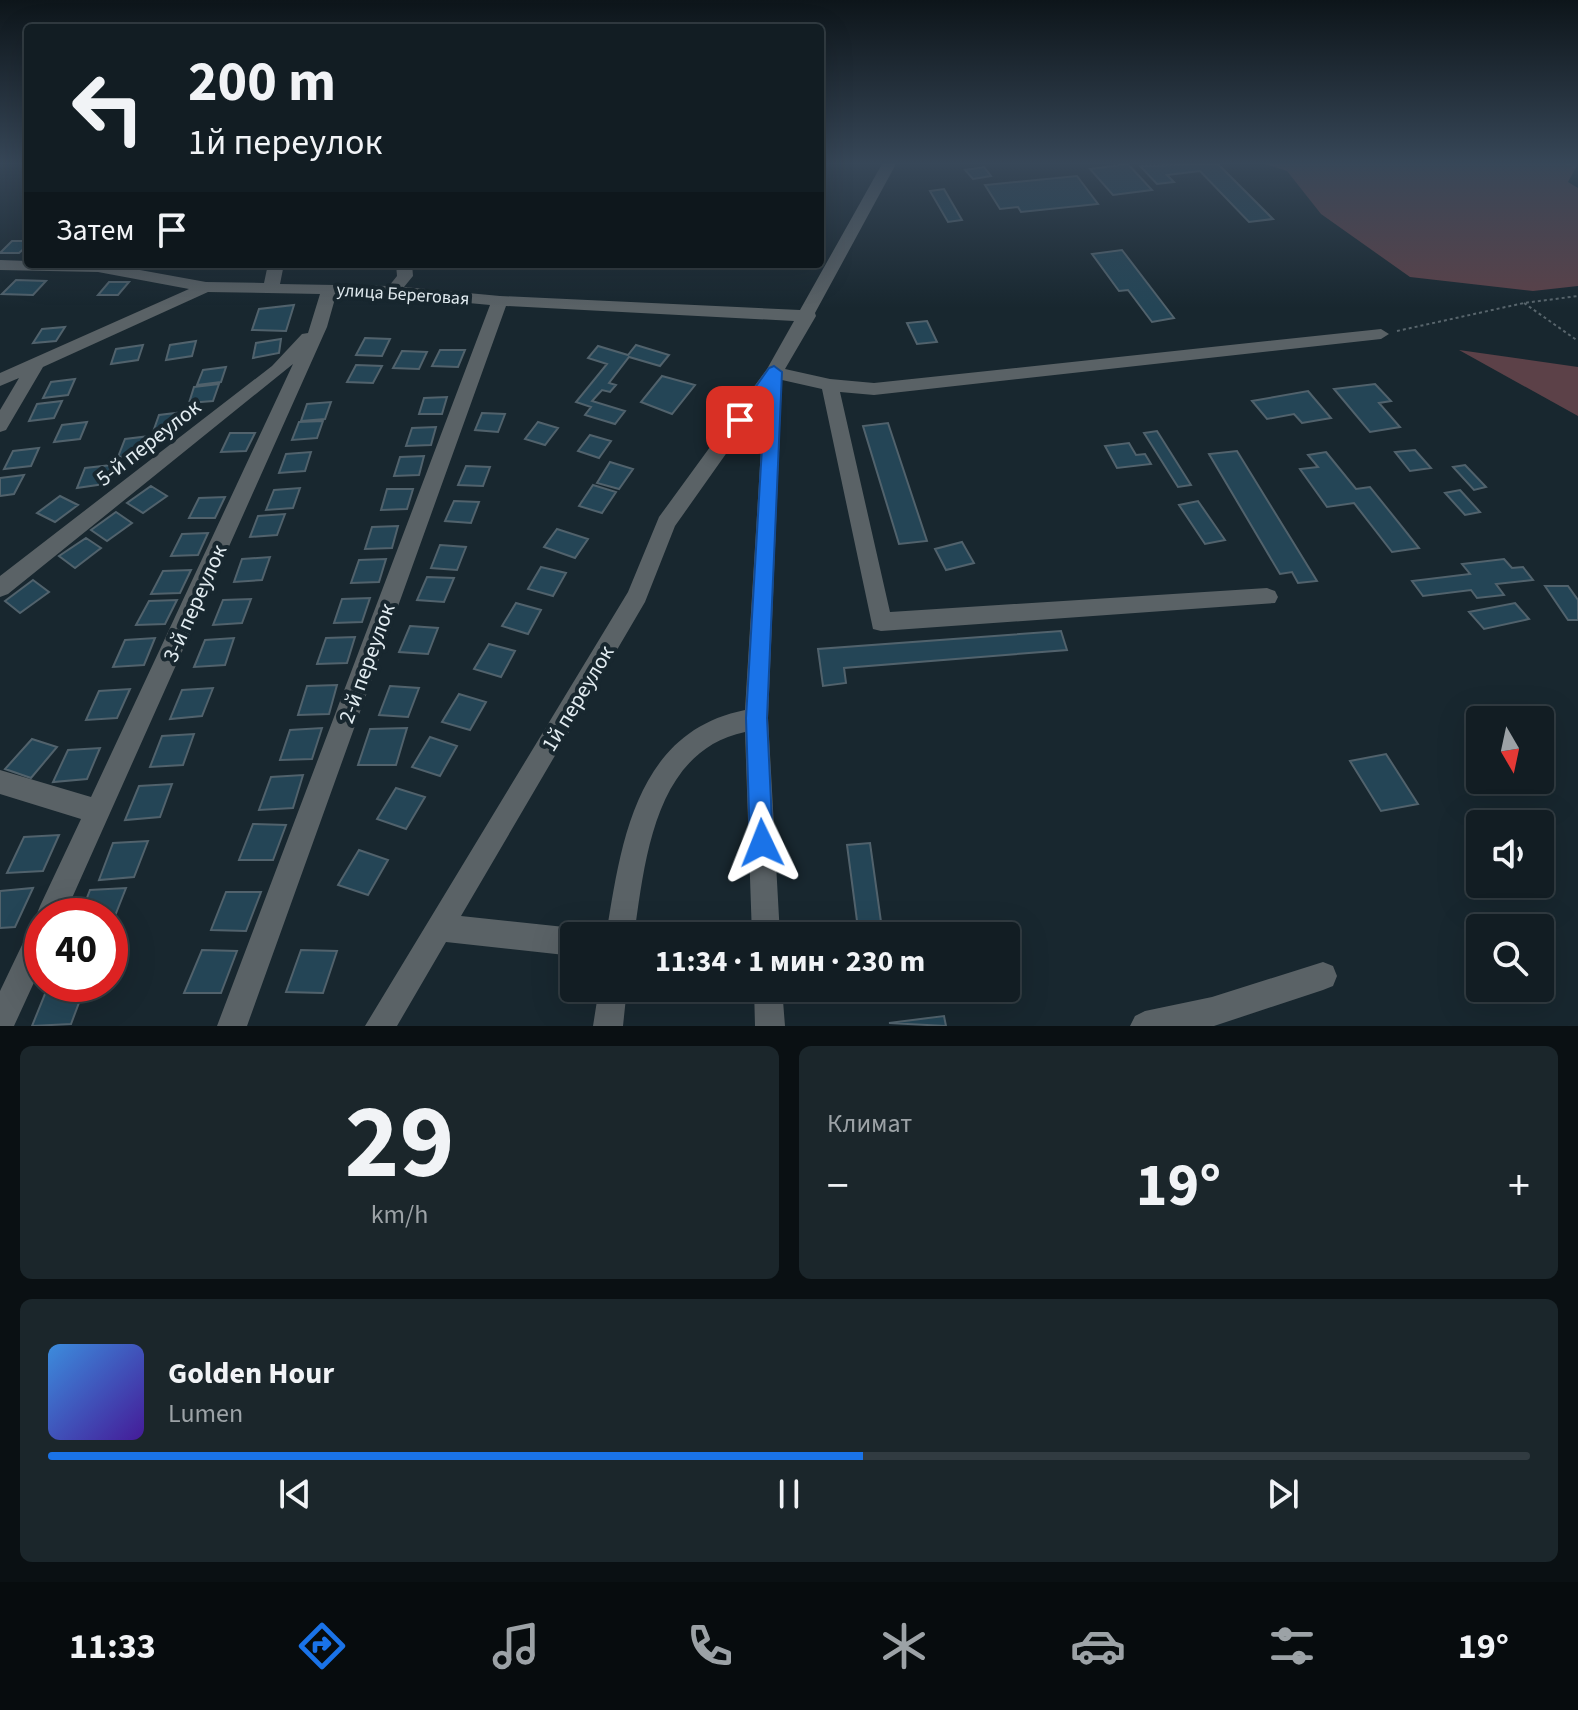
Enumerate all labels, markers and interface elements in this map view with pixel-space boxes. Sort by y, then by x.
text: 200 m [188,43,336,122]
icon: left [56,56,160,160]
text: 1й переулок [188,117,382,168]
icon: arrive [150,208,194,252]
text: Затем [56,209,134,252]
street label: улица Береговая [336,277,470,312]
pin [706,386,774,454]
street label: 5-й переулок [89,391,208,494]
icon: arrive [718,398,762,442]
street label: 3-й переулок [155,539,235,667]
street label: 2-й переулок [330,599,403,728]
street label: 1й переулок [534,639,622,758]
north arrow [1466,706,1554,794]
map controls [1466,706,1554,1002]
position arrow [720,801,804,885]
button: sound [1466,810,1554,898]
speed limit sign: 40 [24,898,128,1002]
button: search [1466,914,1554,1002]
text: 11:34 · 1 мин · 230 m [655,940,925,983]
text: 29 [345,1070,454,1218]
text: Климат [827,1105,912,1142]
text: 19° [1136,1144,1221,1229]
text: − [827,1155,849,1218]
text: + [1508,1155,1530,1218]
text: km/h [371,1196,428,1233]
text: Golden Hour [168,1352,334,1395]
text: Lumen [168,1395,243,1432]
icon: previous [273,1472,317,1516]
icon: pause [767,1472,811,1516]
icon: next [1261,1472,1305,1516]
icon: directions [294,1618,350,1674]
icon: music [488,1618,544,1674]
icon: phone [682,1618,738,1674]
icon: climate [876,1618,932,1674]
icon: car [1070,1618,1126,1674]
icon: filters [1264,1618,1320,1674]
text: 11:33 [69,1621,156,1672]
text: 19° [1458,1621,1509,1672]

